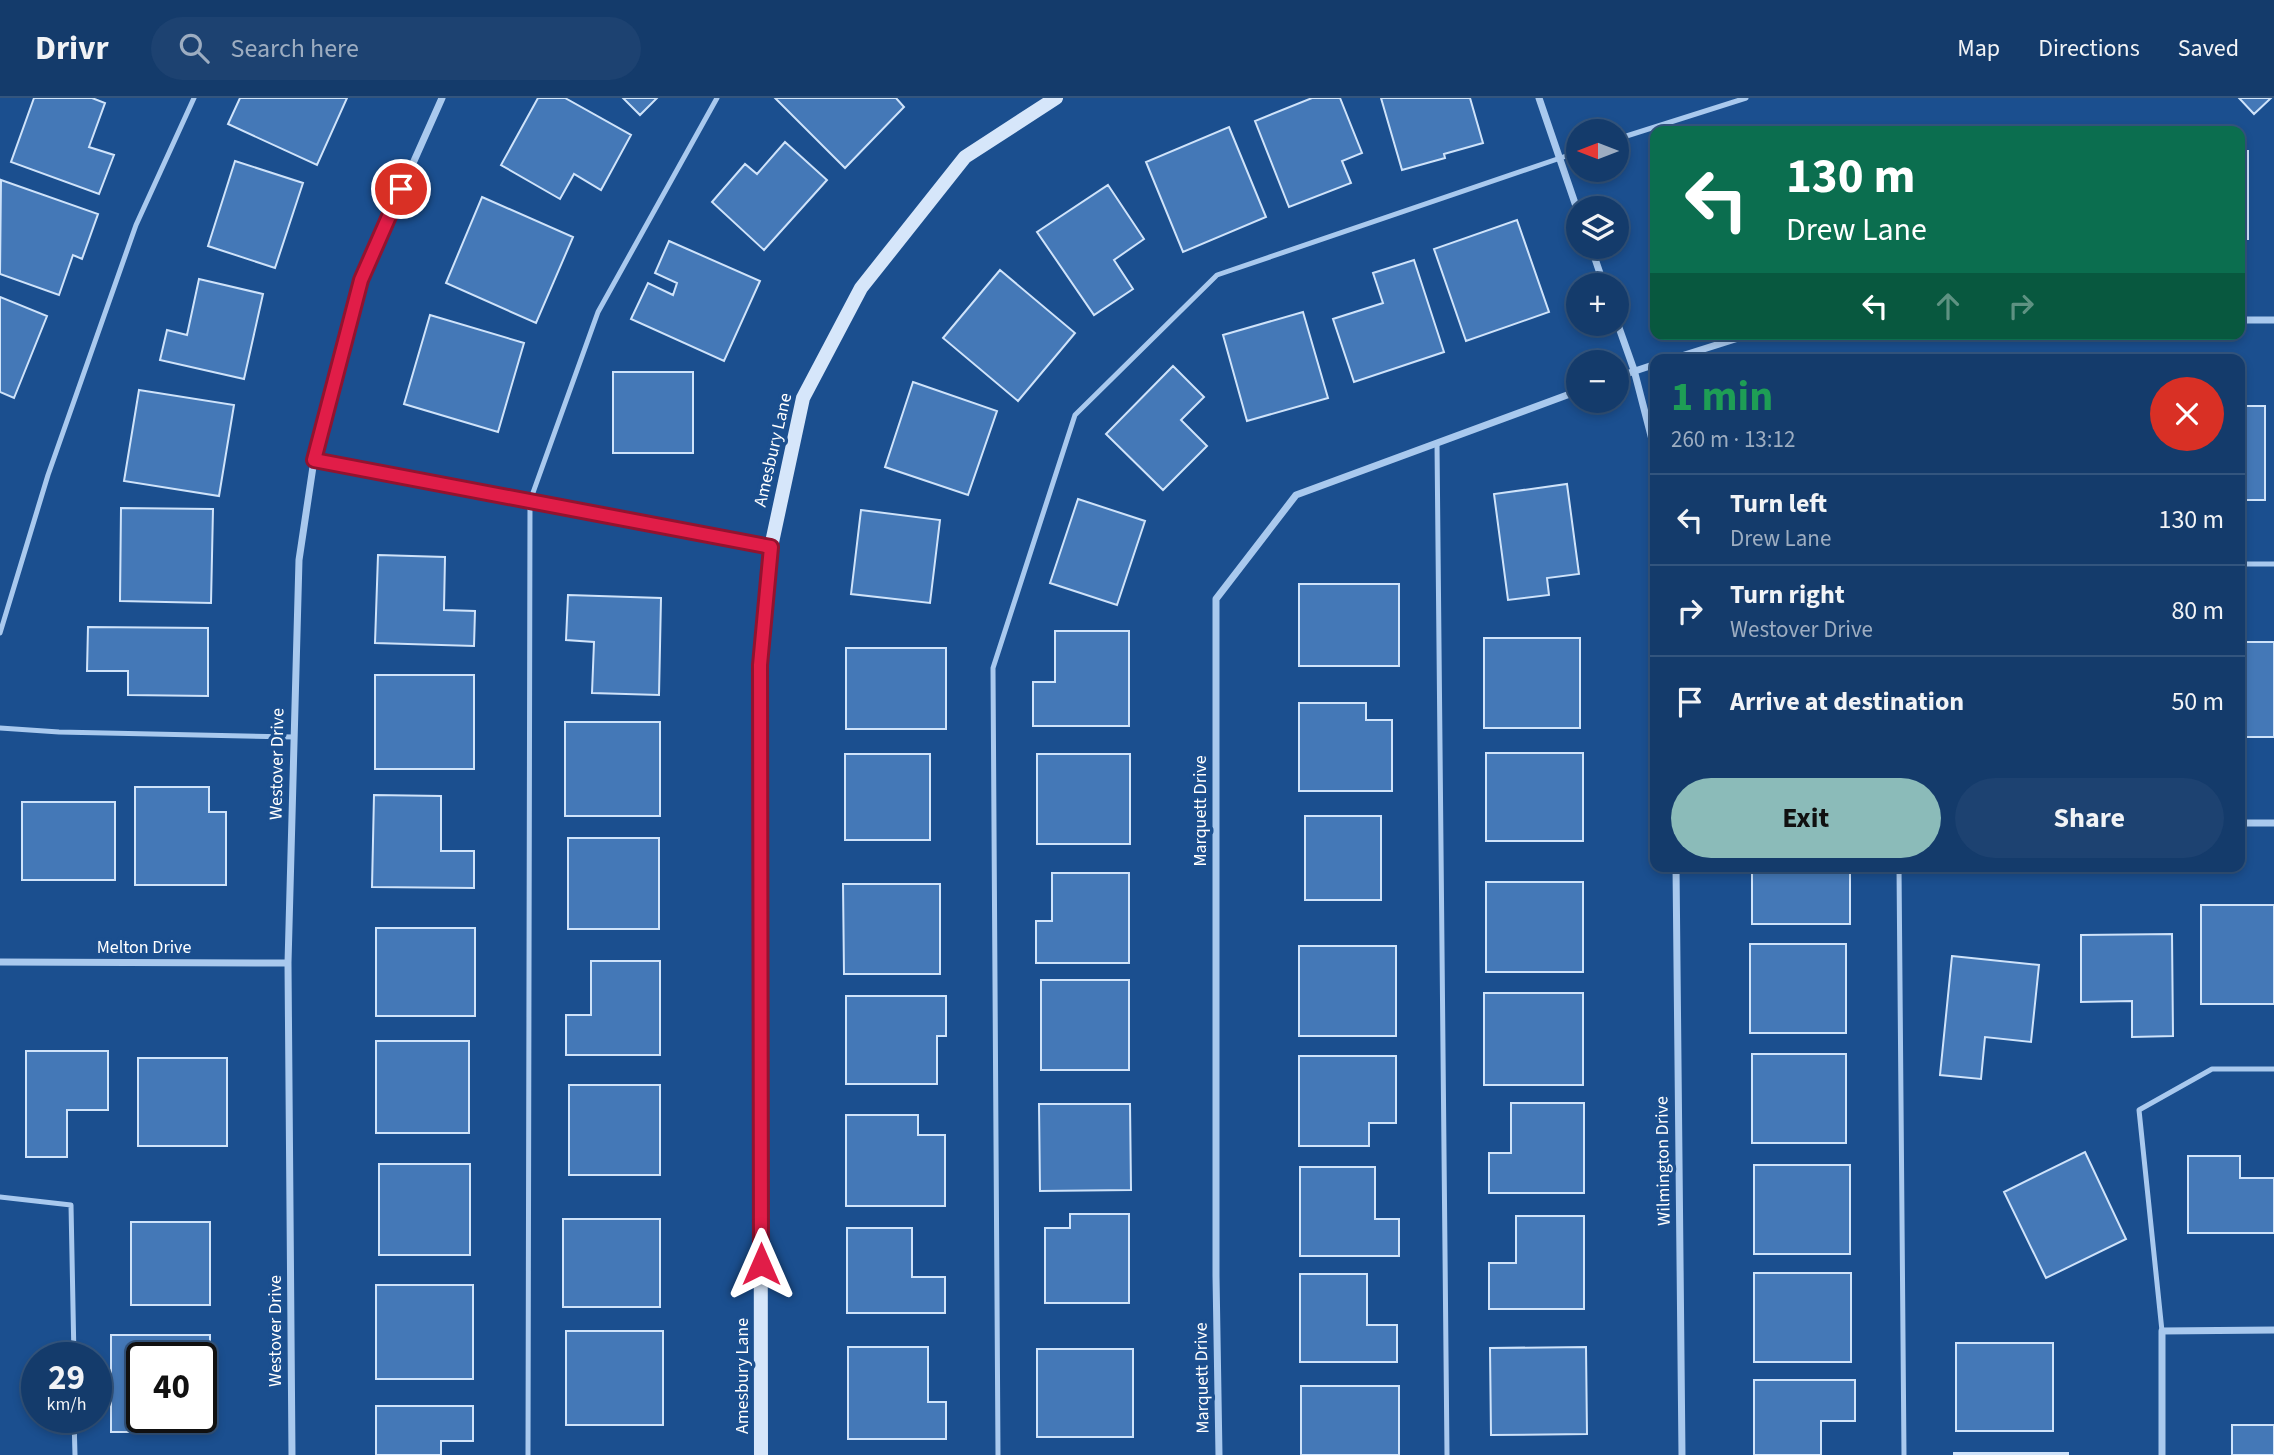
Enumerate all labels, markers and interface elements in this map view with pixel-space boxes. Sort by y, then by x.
search box [151,17,641,80]
text: Drivr [35,25,109,72]
icon: search [175,29,213,67]
text: Search here [231,30,359,67]
text: Map [1957,31,2000,66]
text: Directions [2038,31,2140,66]
text: Saved [2178,31,2239,66]
north arrow [1566,119,1629,182]
map controls [1566,119,1629,413]
text: 130 m [1786,142,1915,212]
icon: left [1671,154,1762,245]
pin [371,159,431,219]
icon: arrive [382,170,420,208]
button: layers [1566,196,1629,259]
text: Drew Lane [1786,207,1927,253]
button: + [1566,273,1629,336]
icon: left [1856,287,1894,325]
icon: ahead [1929,287,1967,325]
icon: right [2002,287,2040,325]
button: − [1566,350,1629,413]
text: 1 min [1671,367,1773,427]
button: close [2150,377,2224,451]
street label: Amesbury Lane [748,391,798,509]
text: 260 m · 13:12 [1671,423,1795,456]
text: Turn left [1730,485,1827,522]
icon: left [1671,501,1709,539]
text: 130 m [2158,501,2224,538]
text: Drew Lane [1730,522,1831,555]
text: Turn right [1730,576,1845,613]
icon: right [1671,592,1709,630]
text: 80 m [2171,592,2224,629]
text: Westover Drive [1730,613,1873,646]
icon: arrive [1671,683,1709,721]
text: Arrive at destination [1730,683,1964,720]
text: 50 m [2171,683,2224,720]
street label: Westover Drive [264,708,290,820]
street label: Marquett Drive [1188,755,1213,867]
button: Exit [1671,778,1941,858]
button: Share [1955,778,2224,858]
street label: Melton Drive [97,935,191,960]
street label: Wilmington Drive [1649,1096,1677,1226]
position arrow [724,1227,798,1301]
street label: Westover Drive [263,1275,288,1387]
street label: Amesbury Lane [730,1318,755,1434]
street label: Marquett Drive [1189,1322,1215,1434]
speed limit sign: 40 [126,1342,217,1433]
text: 29 [48,1353,85,1403]
text: km/h [47,1392,86,1417]

